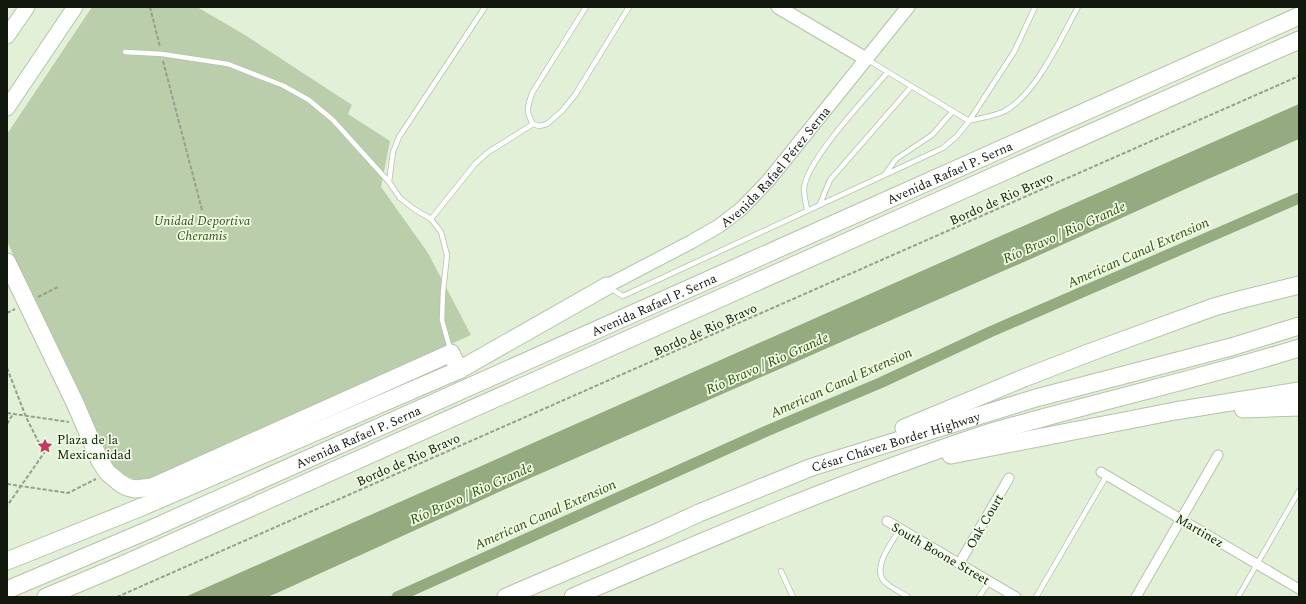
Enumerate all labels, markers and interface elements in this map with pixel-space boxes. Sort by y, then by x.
street label: Avenida Rafael Pérez Serna [716,102,836,233]
street label: Avenida Rafael P. Serna [884,136,1017,210]
street label: Bordo de Rio Bravo [946,167,1056,231]
water label: Río Bravo / Rio Grande [999,196,1129,269]
park label: Unidad Deportiva Cheramis [154,211,251,246]
water label: American Canal Extension [1063,211,1213,294]
street label: Avenida Rafael P. Serna [588,268,721,342]
street label: Bordo de Rio Bravo [650,298,760,362]
water label: Río Bravo / Rio Grande [702,327,832,400]
water label: American Canal Extension [766,341,916,424]
street label: Avenida Rafael P. Serna [292,400,425,474]
street label: César Chávez Border Highway [809,407,984,478]
street label: Bordo de Rio Bravo [353,428,463,492]
place label: Plaza de la Mexicanidad [57,430,131,465]
place icon: Plaza de la Mexicanidad [36,437,54,455]
water label: Río Bravo / Rio Grande [406,457,536,530]
water label: American Canal Extension [470,473,620,556]
street label: Oak Court [961,490,1009,553]
street label: Martinez [1172,509,1227,553]
street label: South Boone Street [887,517,994,590]

